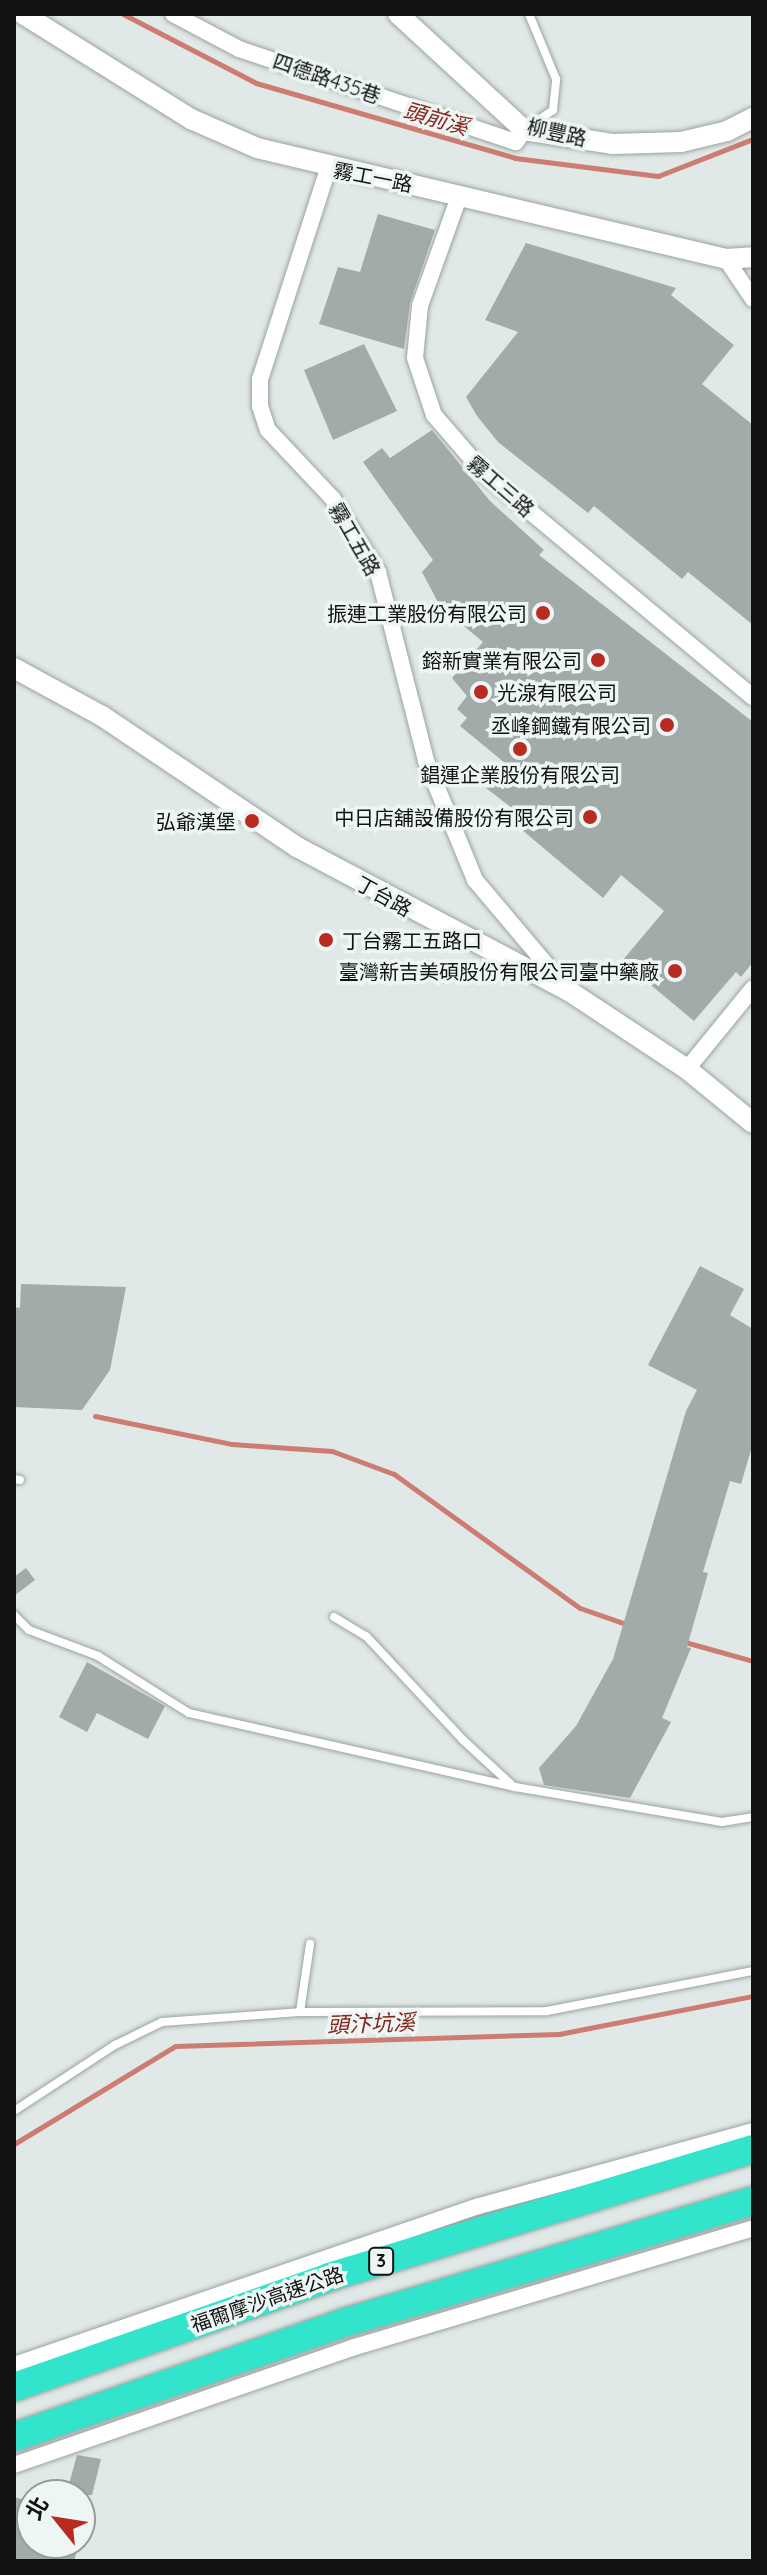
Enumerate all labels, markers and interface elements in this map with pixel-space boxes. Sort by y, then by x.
street label: 四德路435巷 [270,48,384,108]
water label: 頭前溪 [401,97,471,141]
street label: 柳豐路 [525,114,589,150]
street label: 霧工一路 [331,158,415,196]
street label: 霧工三路 [463,451,539,521]
street label: 霧工五路 [325,498,385,580]
place label: 振連工業股份有限公司 [327,601,527,625]
marker: 振連工業股份有限公司 [534,604,552,622]
place label: 鎔新實業有限公司 [422,648,582,672]
marker: 鎔新實業有限公司 [589,651,607,669]
place label: 光湶有限公司 [497,680,617,704]
marker: 光湶有限公司 [472,683,490,701]
place label: 丞峰鋼鐵有限公司 [491,713,651,737]
marker: 丞峰鋼鐵有限公司 [658,716,676,734]
marker: 錩運企業股份有限公司 [511,740,529,758]
place label: 錩運企業股份有限公司 [420,762,620,786]
place label: 中日店舖設備股份有限公司 [334,805,574,829]
marker: 中日店舖設備股份有限公司 [581,808,599,826]
place label: 弘爺漢堡 [156,809,236,833]
marker: 弘爺漢堡 [243,812,261,830]
street label: 丁台路 [352,871,416,921]
place label: 丁台霧工五路口 [342,928,482,952]
marker: 丁台霧工五路口 [317,931,335,949]
place label: 臺灣新吉美碩股份有限公司臺中藥廠 [339,959,659,983]
marker: 臺灣新吉美碩股份有限公司臺中藥廠 [666,962,684,980]
water label: 頭汴坑溪 [327,2009,415,2039]
road number: 3 [367,2247,395,2275]
street label: 福爾摩沙高速公路 [187,2262,347,2336]
north arrow [16,2479,96,2559]
text: 北 [19,2491,55,2525]

